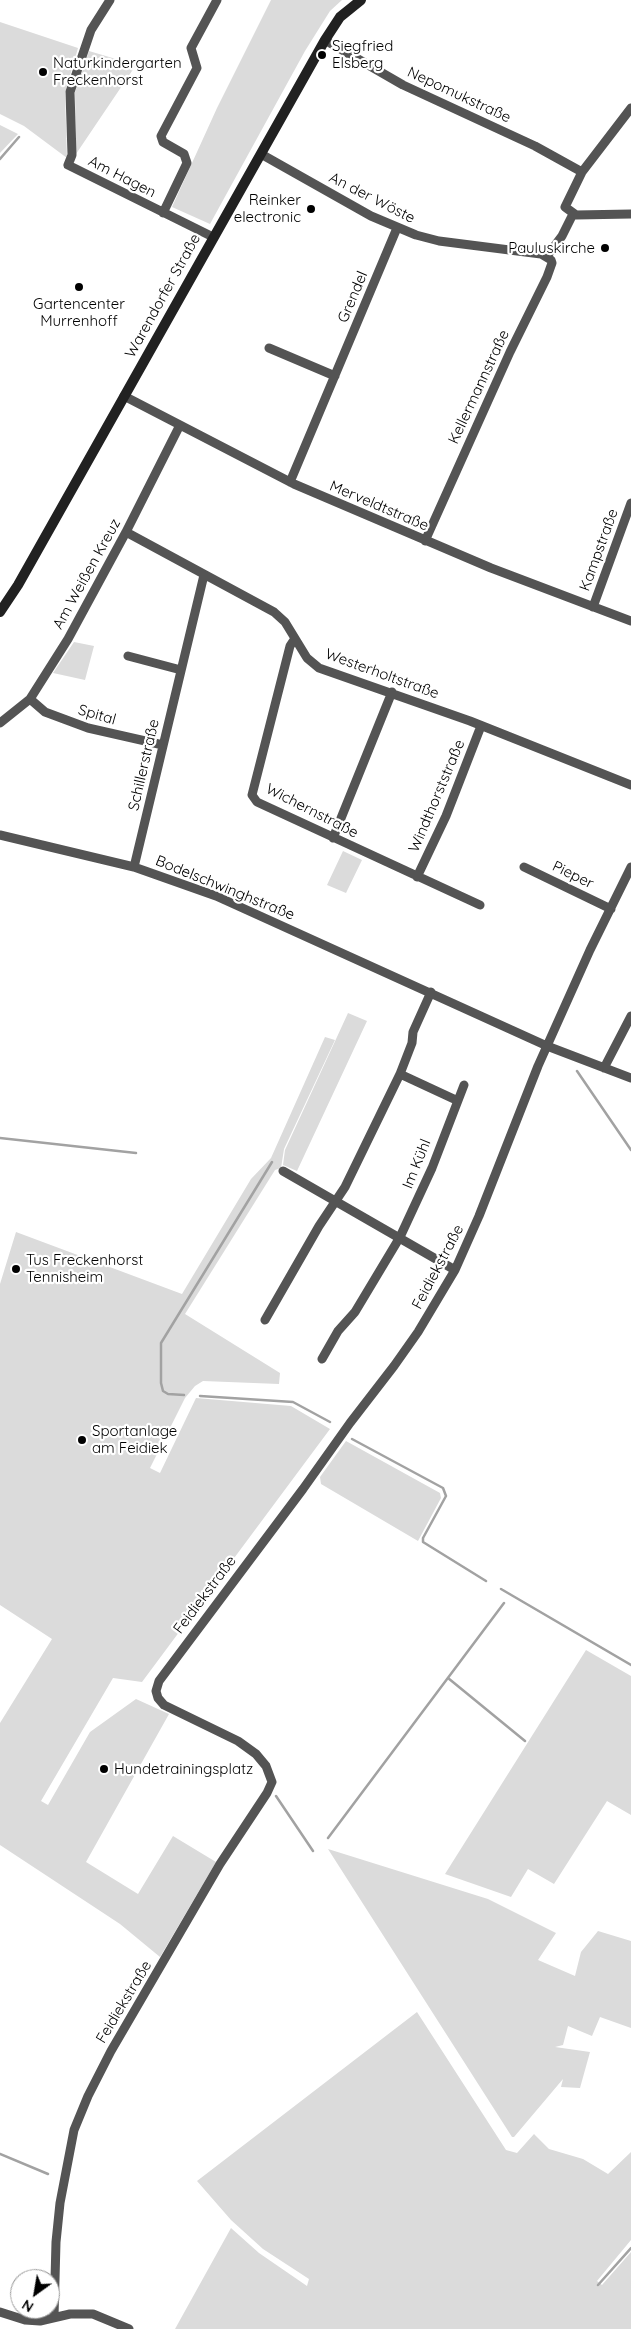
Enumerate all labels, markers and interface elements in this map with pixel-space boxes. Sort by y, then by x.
place label: Siegfried Elsberg [332,37,393,72]
marker: Siegfried Elsberg [316,49,328,61]
place label: Naturkindergarten Freckenhorst [53,54,182,89]
street label: Nepomukstraße [404,63,514,127]
marker: Naturkindergarten Freckenhorst [37,66,49,78]
street label: Am Hagen [85,152,159,202]
street label: An der Wöste [326,169,418,227]
place label: Reinker electronic [234,191,301,226]
marker: Reinker electronic [305,203,317,215]
street label: Warendorfer Straße [121,231,205,361]
place label: Pauluskirche [508,239,595,257]
marker: Pauluskirche [599,242,611,254]
street label: Grendel [334,269,372,325]
marker: Gartencenter Murrenhoff [73,281,85,293]
place label: Gartencenter Murrenhoff [33,295,125,330]
street label: Kellermannstraße [445,327,513,447]
street label: Merveldtstraße [327,477,431,535]
street label: Kampstraße [576,506,622,594]
street label: Am Weißen Kreuz [49,516,125,632]
street label: Westerholtstraße [323,645,441,703]
street label: Spital [76,701,118,729]
street label: Schillerstraße [125,718,163,812]
street label: Windthorststraße [405,737,469,855]
street label: Wichernstraße [263,780,361,842]
street label: Bodelschwinghstraße [153,852,297,924]
street label: Pieper [549,857,597,893]
street label: Im Kühl [399,1137,435,1191]
street label: Feidiekstraße [408,1222,468,1312]
place label: Tus Freckenhorst Tennisheim [26,1251,143,1286]
marker: Tus Freckenhorst Tennisheim [10,1263,22,1275]
place label: Sportanlage am Feidiek [92,1422,177,1457]
marker: Sportanlage am Feidiek [76,1434,88,1446]
street label: Feidiekstraße [170,1552,240,1638]
place label: Hundetrainingsplatz [114,1760,253,1778]
marker: Hundetrainingsplatz [98,1763,110,1775]
street label: Feidiekstraße [92,1957,156,2047]
north arrow [10,2269,60,2319]
text: N [18,2296,37,2316]

